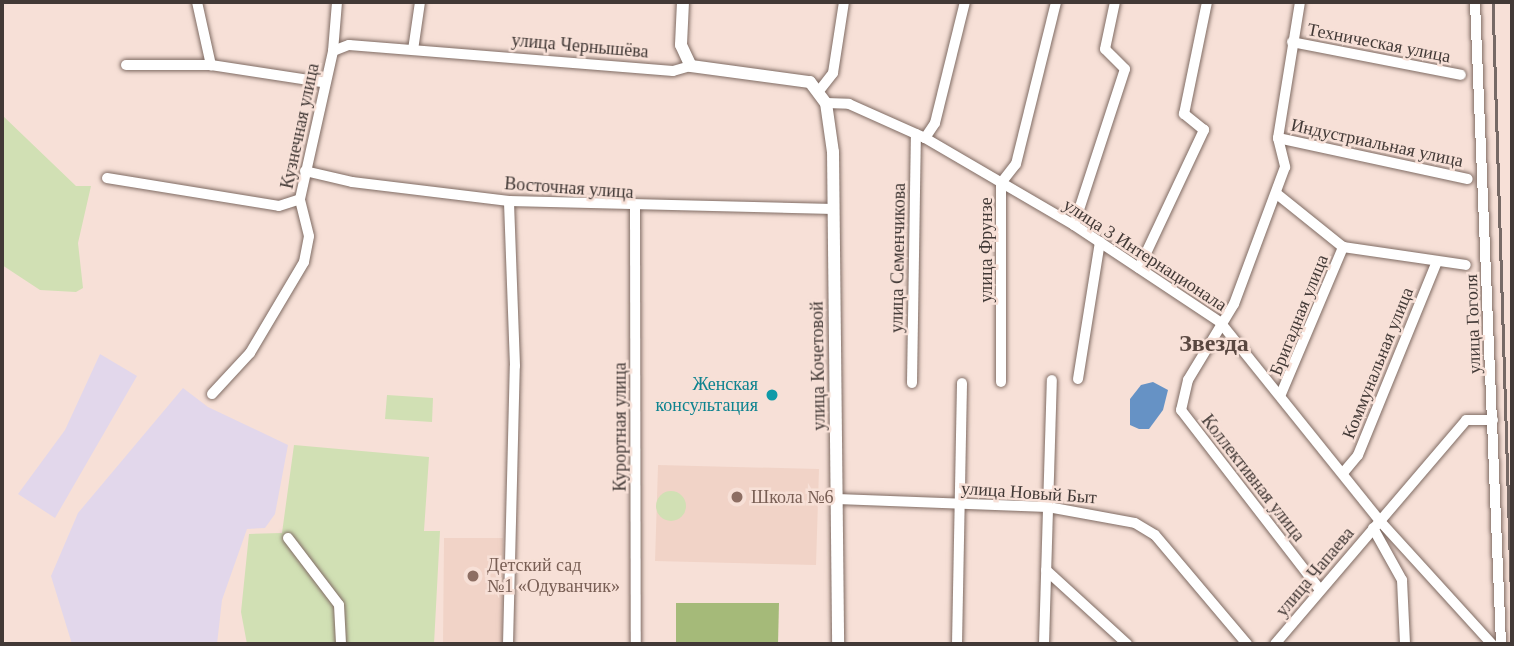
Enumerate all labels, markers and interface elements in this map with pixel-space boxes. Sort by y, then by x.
street label: Техническая улица [1306,19,1452,67]
street label: улица Чернышёва [511,29,649,63]
street label: Кузнечная улица [276,61,324,191]
street label: Индустриальная улица [1289,114,1465,172]
street label: Восточная улица [504,173,634,203]
street label: улица Семенчикова [886,183,910,333]
street label: улица 3 Интернационала [1059,194,1231,316]
street label: улица Фрунзе [975,197,997,303]
street label: Бригадная улица [1265,251,1333,379]
street label: улица Гоголя [1460,274,1486,374]
street label: Коммунальная улица [1338,284,1418,442]
street label: улица Кочетовой [806,301,830,431]
district label: Звезда [1179,330,1249,358]
street label: Курортная улица [609,362,631,492]
place label: Женская консультация [655,374,758,416]
marker: Женская консультация [764,387,780,403]
street label: Коллективная улица [1197,410,1309,546]
street label: улица Новый Быт [960,477,1098,509]
place label: Школа №6 [751,486,833,508]
marker: Школа №6 [729,489,745,505]
street label: улица Чапаева [1271,523,1359,621]
place label: Детский сад №1 «Одуванчик» [487,555,620,598]
marker: Детский сад №1 «Одуванчик» [465,568,481,584]

